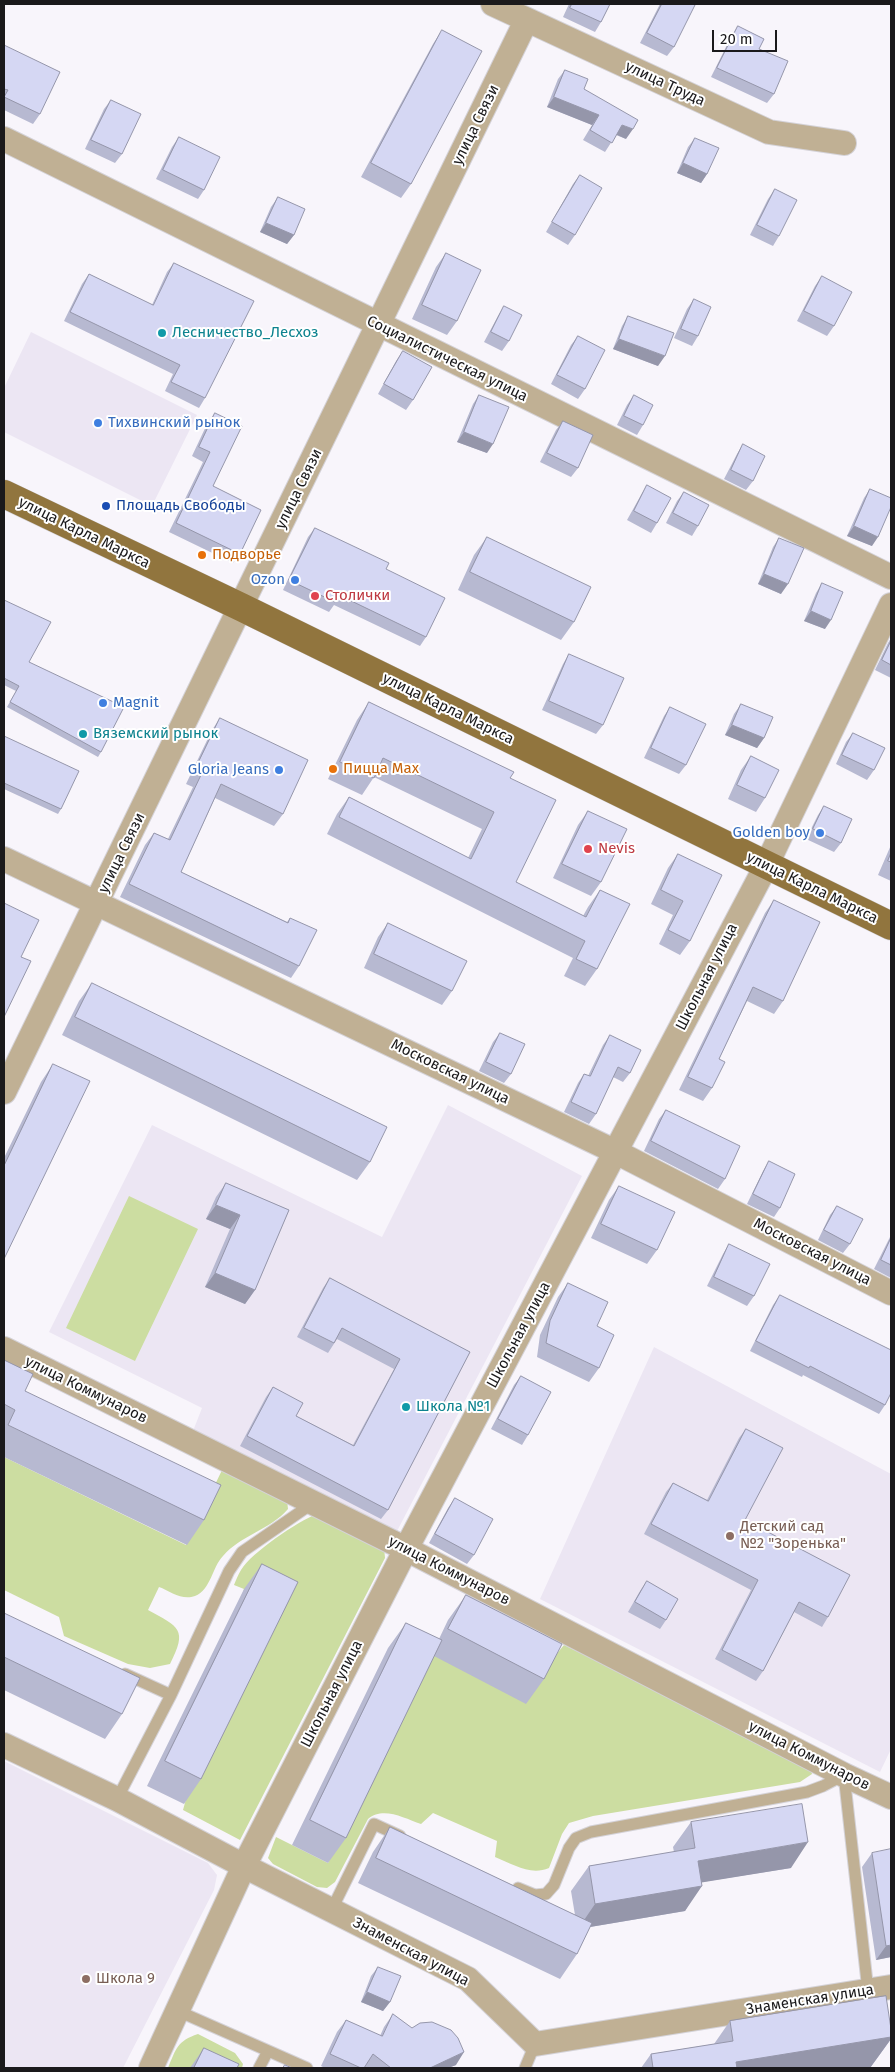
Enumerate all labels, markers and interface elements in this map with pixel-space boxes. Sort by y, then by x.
scale bar [715,20,780,52]
text: 20 m [720,30,753,48]
street label: улица Труда [622,58,708,110]
street label: улица Связи [449,82,503,168]
street label: Социалистическая улица [364,312,530,406]
place label: Лесничество_Лесхоз [172,324,318,342]
marker: Лесничество_Лесхоз [156,327,168,339]
place label: Тихвинский рынок [108,414,240,432]
marker: Тихвинский рынок [92,417,104,429]
street label: улица Связи [272,446,326,532]
street label: улица Карла Маркса [15,493,153,573]
place label: Площадь Свободы [116,497,246,515]
marker: Площадь Свободы [100,500,112,512]
place label: Подворье [212,546,281,564]
marker: Подворье [196,549,208,561]
place label: Ozon [251,571,285,589]
marker: Ozon [289,574,301,586]
place label: Столички [325,587,390,605]
marker: Столички [309,590,321,602]
street label: улица Карла Маркса [379,669,517,749]
place label: Magnit [113,694,159,712]
marker: Magnit [97,697,109,709]
place label: Вяземский рынок [93,725,218,743]
marker: Вяземский рынок [77,728,89,740]
place label: Пицца Max [343,760,419,778]
place label: Gloria Jeans [188,761,269,779]
marker: Пицца Max [327,763,339,775]
marker: Gloria Jeans [273,764,285,776]
street label: улица Связи [95,810,149,896]
place label: Golden boy [733,824,810,842]
marker: Golden boy [814,827,826,839]
place label: Nevis [598,840,635,858]
marker: Nevis [582,843,594,855]
street label: улица Карла Маркса [743,848,881,928]
street label: Школьная улица [672,921,742,1033]
street label: Московская улица [388,1036,512,1108]
street label: Московская улица [750,1215,874,1289]
street label: Школьная улица [483,1279,555,1391]
street label: улица Коммунаров [22,1353,150,1427]
place label: Школа №1 [416,1398,490,1416]
marker: Школа №1 [400,1401,412,1413]
place label: Детский сад №2 "Зоренька" [740,1518,846,1553]
marker: Детский сад №2 "Зоренька" [724,1530,736,1542]
street label: улица Коммунаров [385,1533,513,1609]
street label: Школьная улица [297,1638,367,1750]
street label: улица Коммунаров [745,1718,873,1794]
street label: Знаменская улица [350,1914,472,1990]
place label: Школа 9 [96,1970,155,1988]
marker: Школа 9 [80,1973,92,1985]
street label: Знаменская улица [745,1981,875,2019]

